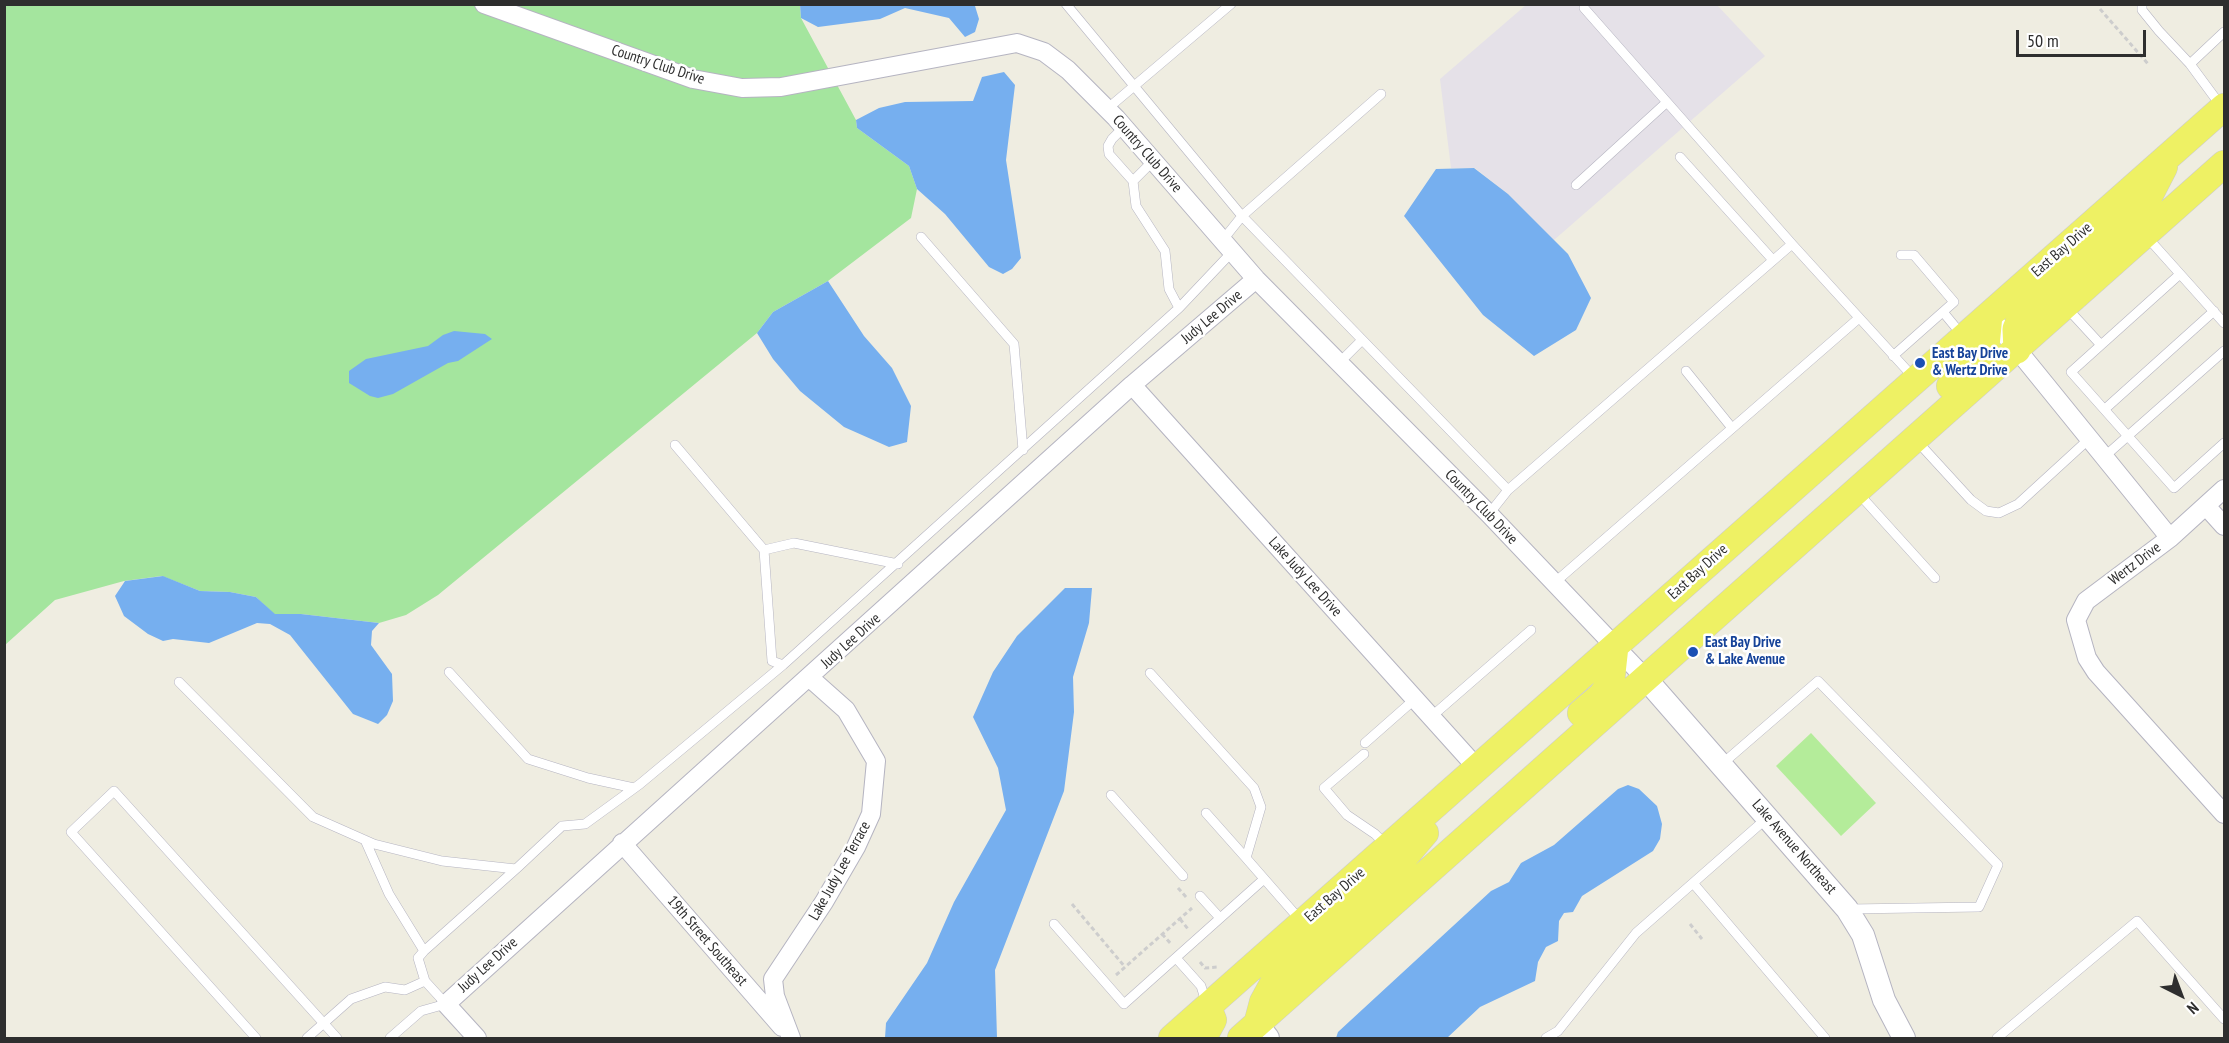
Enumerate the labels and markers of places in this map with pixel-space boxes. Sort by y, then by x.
place label: East Bay Drive & Wertz Drive [1932,345,2008,380]
marker: East Bay Drive & Wertz Drive [1913,356,1927,370]
place label: East Bay Drive & Lake Avenue [1705,634,1785,669]
marker: East Bay Drive & Lake Avenue [1686,645,1700,659]

